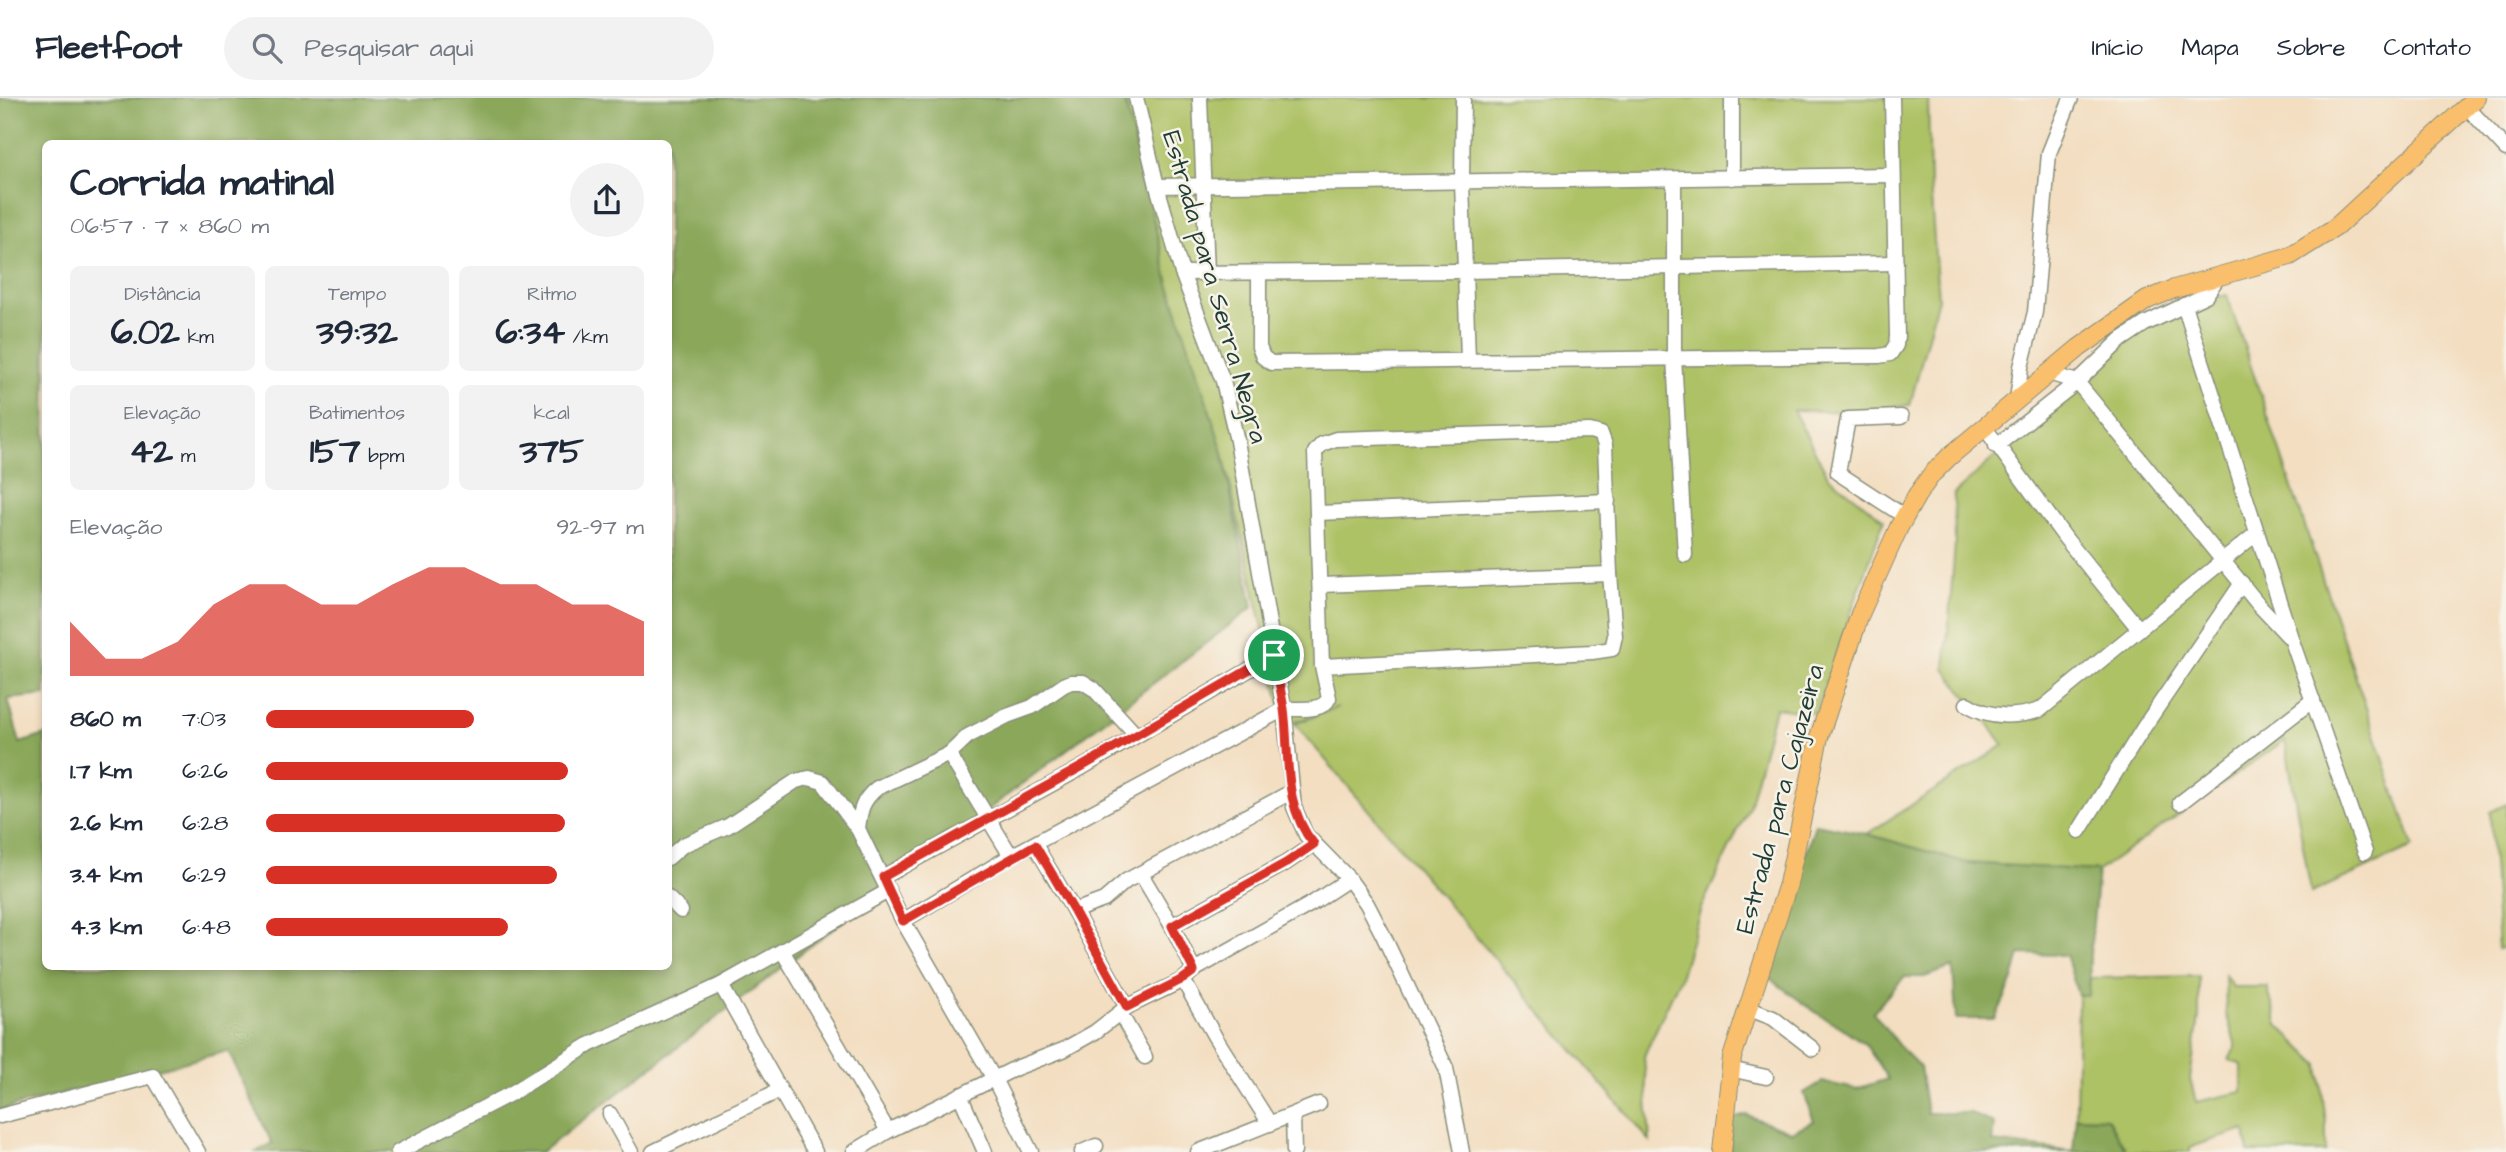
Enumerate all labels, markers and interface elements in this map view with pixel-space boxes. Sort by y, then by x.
search box [224,17,714,80]
text: Fleetfoot [35,25,182,71]
icon: search [248,29,286,67]
text: Pesquisar aqui [304,30,473,66]
text: Início [2092,31,2143,65]
text: Mapa [2181,31,2239,65]
text: Sobre [2277,31,2345,65]
text: Contato [2383,31,2471,65]
street label: Estrada para Serra Negra [1151,126,1277,448]
text: Corrida matinal [70,158,334,210]
button: share [570,163,644,237]
text: 06:57 · 7 × 860 m [70,210,269,242]
text: Distância [124,281,200,308]
text: Tempo [328,281,386,308]
text: Ritmo [527,281,576,308]
text: 6.02 [111,308,180,357]
text: 39:32 [316,308,398,357]
text: 6:34 [496,308,565,357]
text: km [180,324,214,351]
text: /km [565,324,608,351]
text: Elevação [124,400,201,427]
text: Batimentos [309,400,405,427]
text: kcal [533,400,570,427]
text: 42 [129,427,173,476]
text: 157 [310,427,361,476]
text: 375 [520,427,584,476]
text: m [173,443,195,470]
text: bpm [361,443,404,470]
text: Elevação [70,511,163,543]
text: 92–97 m [556,511,644,543]
pin [1244,625,1304,685]
icon: arrive [1255,636,1293,674]
street label: Estrada para Cajazeira [1727,661,1833,937]
text: 860 m [70,703,141,735]
text: 7:03 [182,703,226,735]
text: 1.7 km [70,755,132,787]
text: 6:26 [182,755,228,787]
text: 2.6 km [70,807,142,839]
text: 6:28 [182,807,228,839]
text: 3.4 km [70,859,142,891]
text: 6:29 [182,859,227,891]
text: 4.3 km [70,911,142,943]
text: 6:48 [182,911,231,943]

